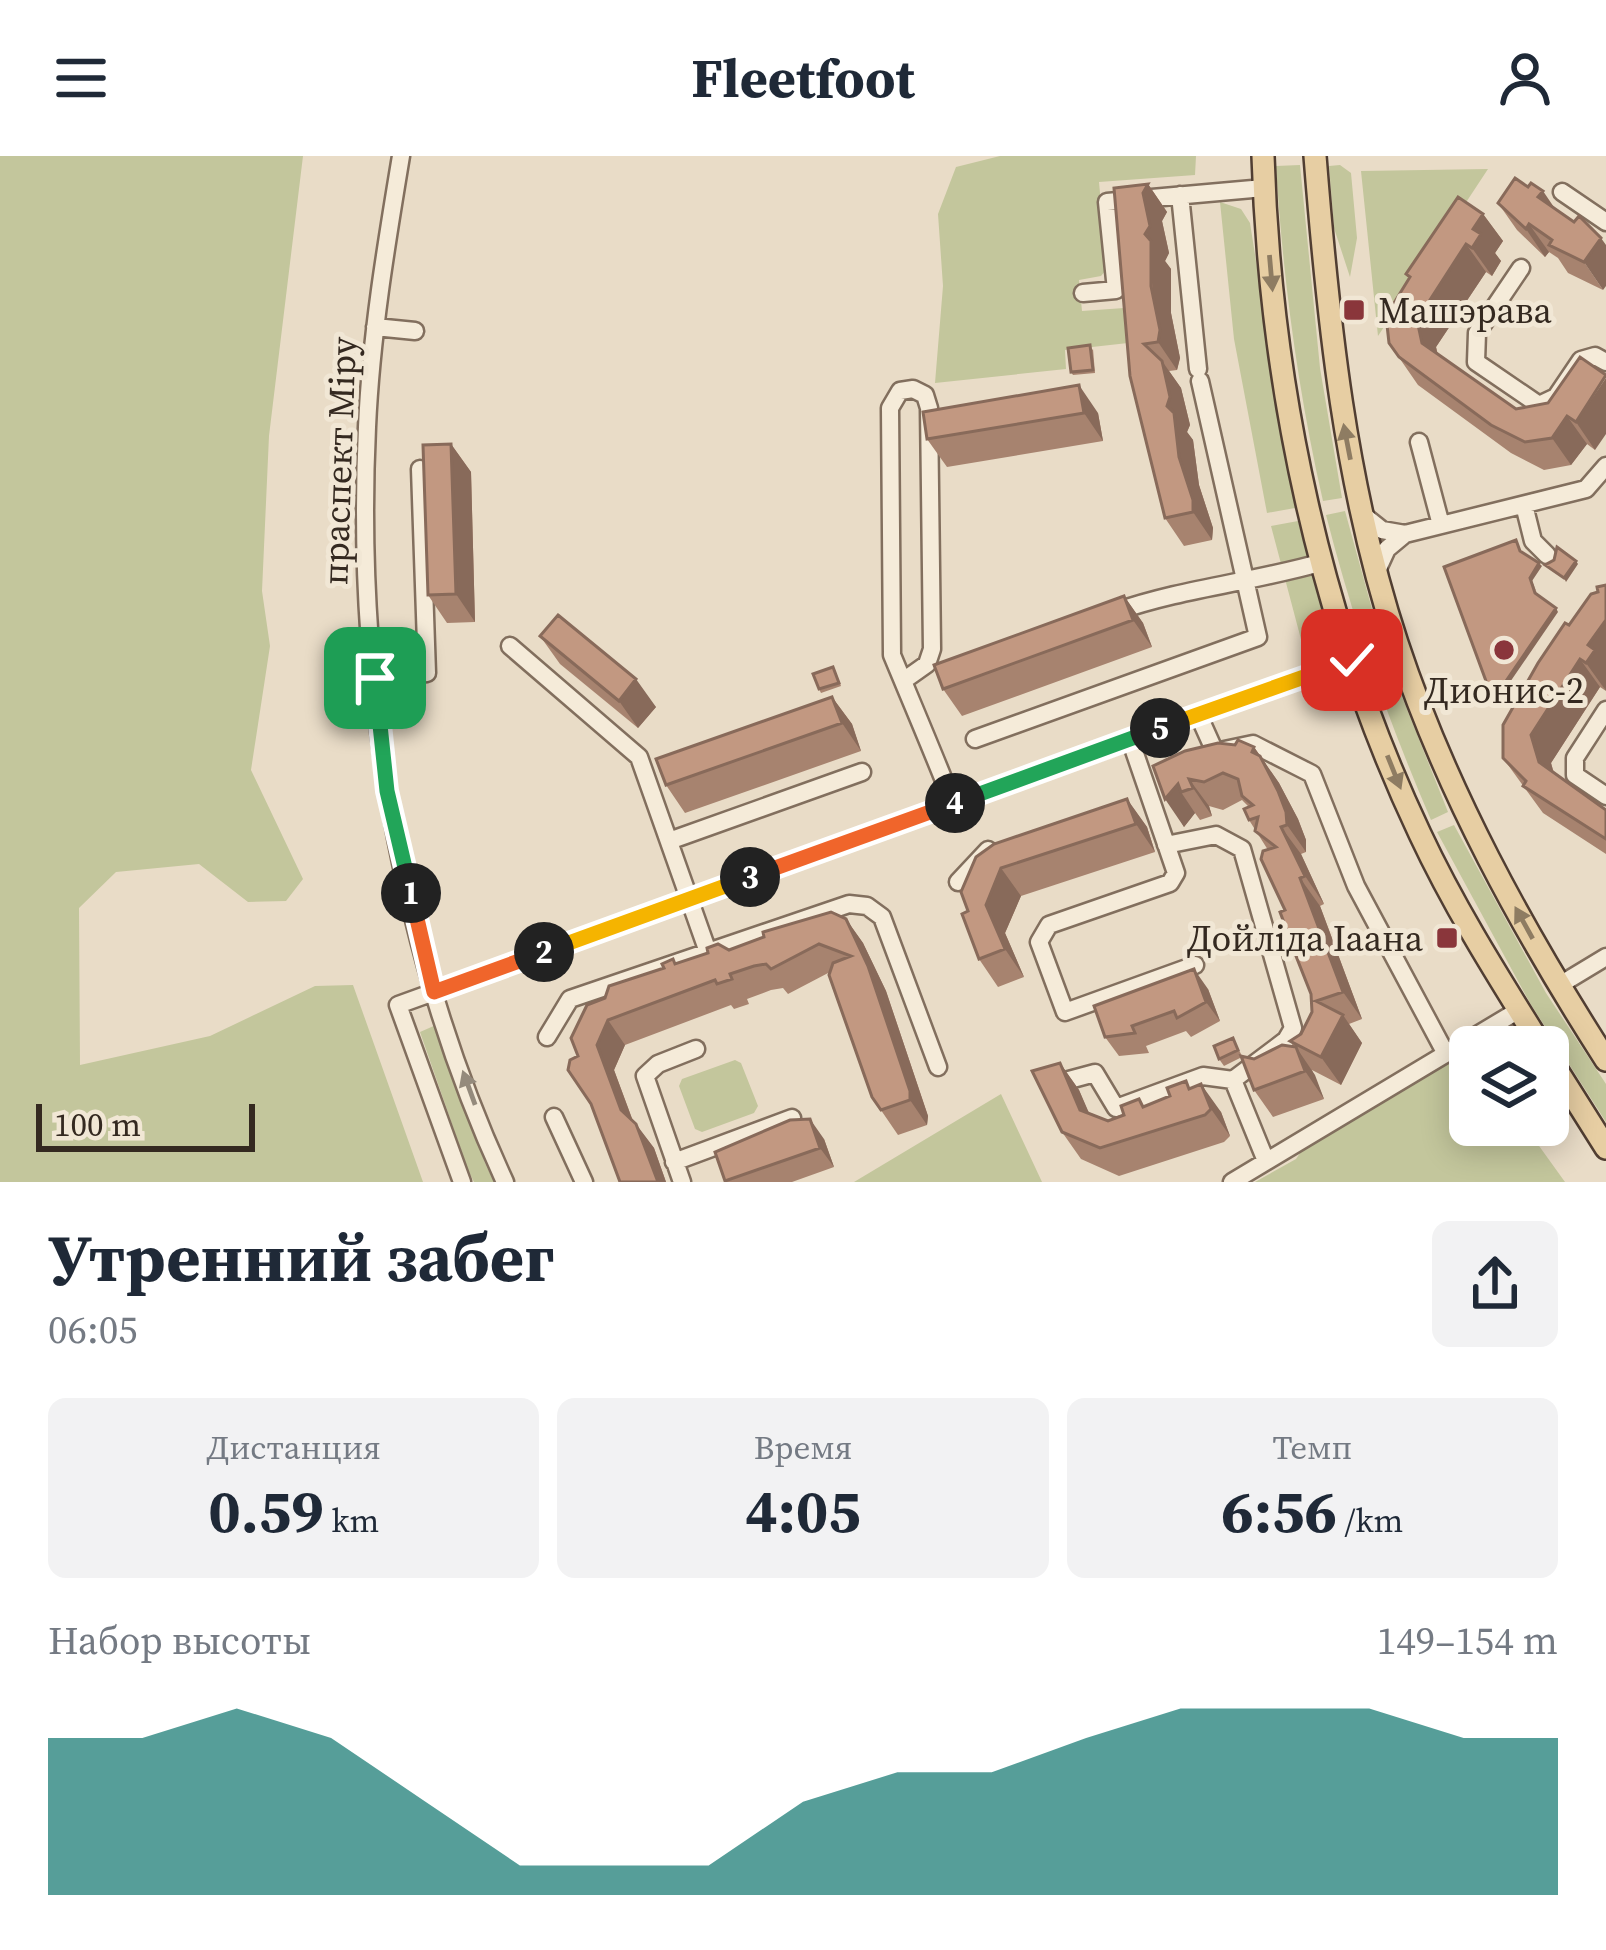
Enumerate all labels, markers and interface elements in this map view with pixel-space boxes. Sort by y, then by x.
text: Fleetfoot [691,41,915,115]
icon: menu [48,45,114,111]
icon: person [1492,45,1558,111]
one-way arrow [1262,255,1281,292]
place label: Машэрава [1378,286,1552,335]
marker: Машэрава [1341,297,1367,323]
street label: праспект Міру [310,335,368,586]
one-way arrow [1338,422,1356,460]
pin [1301,609,1403,711]
pin [324,627,426,729]
icon: check [1319,627,1385,693]
marker: Дионис-2 [1491,637,1517,663]
icon: arrive [342,645,408,711]
place label: Дионис-2 [1424,666,1584,715]
pin: 5 [1130,698,1190,758]
text: 5 [1151,705,1169,750]
one-way arrow [1385,754,1404,790]
pin: 4 [925,773,985,833]
text: 4 [946,780,964,825]
pin: 3 [720,847,780,907]
text: 3 [741,854,759,899]
pin: 1 [381,863,441,923]
text: 1 [402,870,420,915]
one-way arrow [1514,906,1535,941]
place label: Дойліда Іаана [1187,914,1424,963]
pin: 2 [514,922,574,982]
marker: Дойліда Іаана [1434,925,1460,951]
text: 2 [535,929,553,974]
map controls [1449,1026,1569,1146]
button: layers [1449,1026,1569,1146]
one-way arrow [458,1069,477,1105]
scale bar [36,1098,255,1151]
text: 100 m [54,1102,141,1147]
text: Утренний забег [48,1213,555,1303]
button: share [1432,1221,1558,1347]
text: 06:05 [48,1303,138,1356]
text: Дистанция [207,1425,381,1470]
text: Время [754,1425,852,1470]
text: Темп [1273,1425,1352,1470]
text: 0.59 [208,1470,324,1552]
text: 4:05 [745,1470,861,1552]
text: 6:56 [1221,1470,1337,1552]
text: km [324,1498,379,1543]
text: /km [1337,1498,1403,1543]
text: Набор высоты [48,1614,311,1667]
text: 149–154 m [1377,1614,1558,1667]

